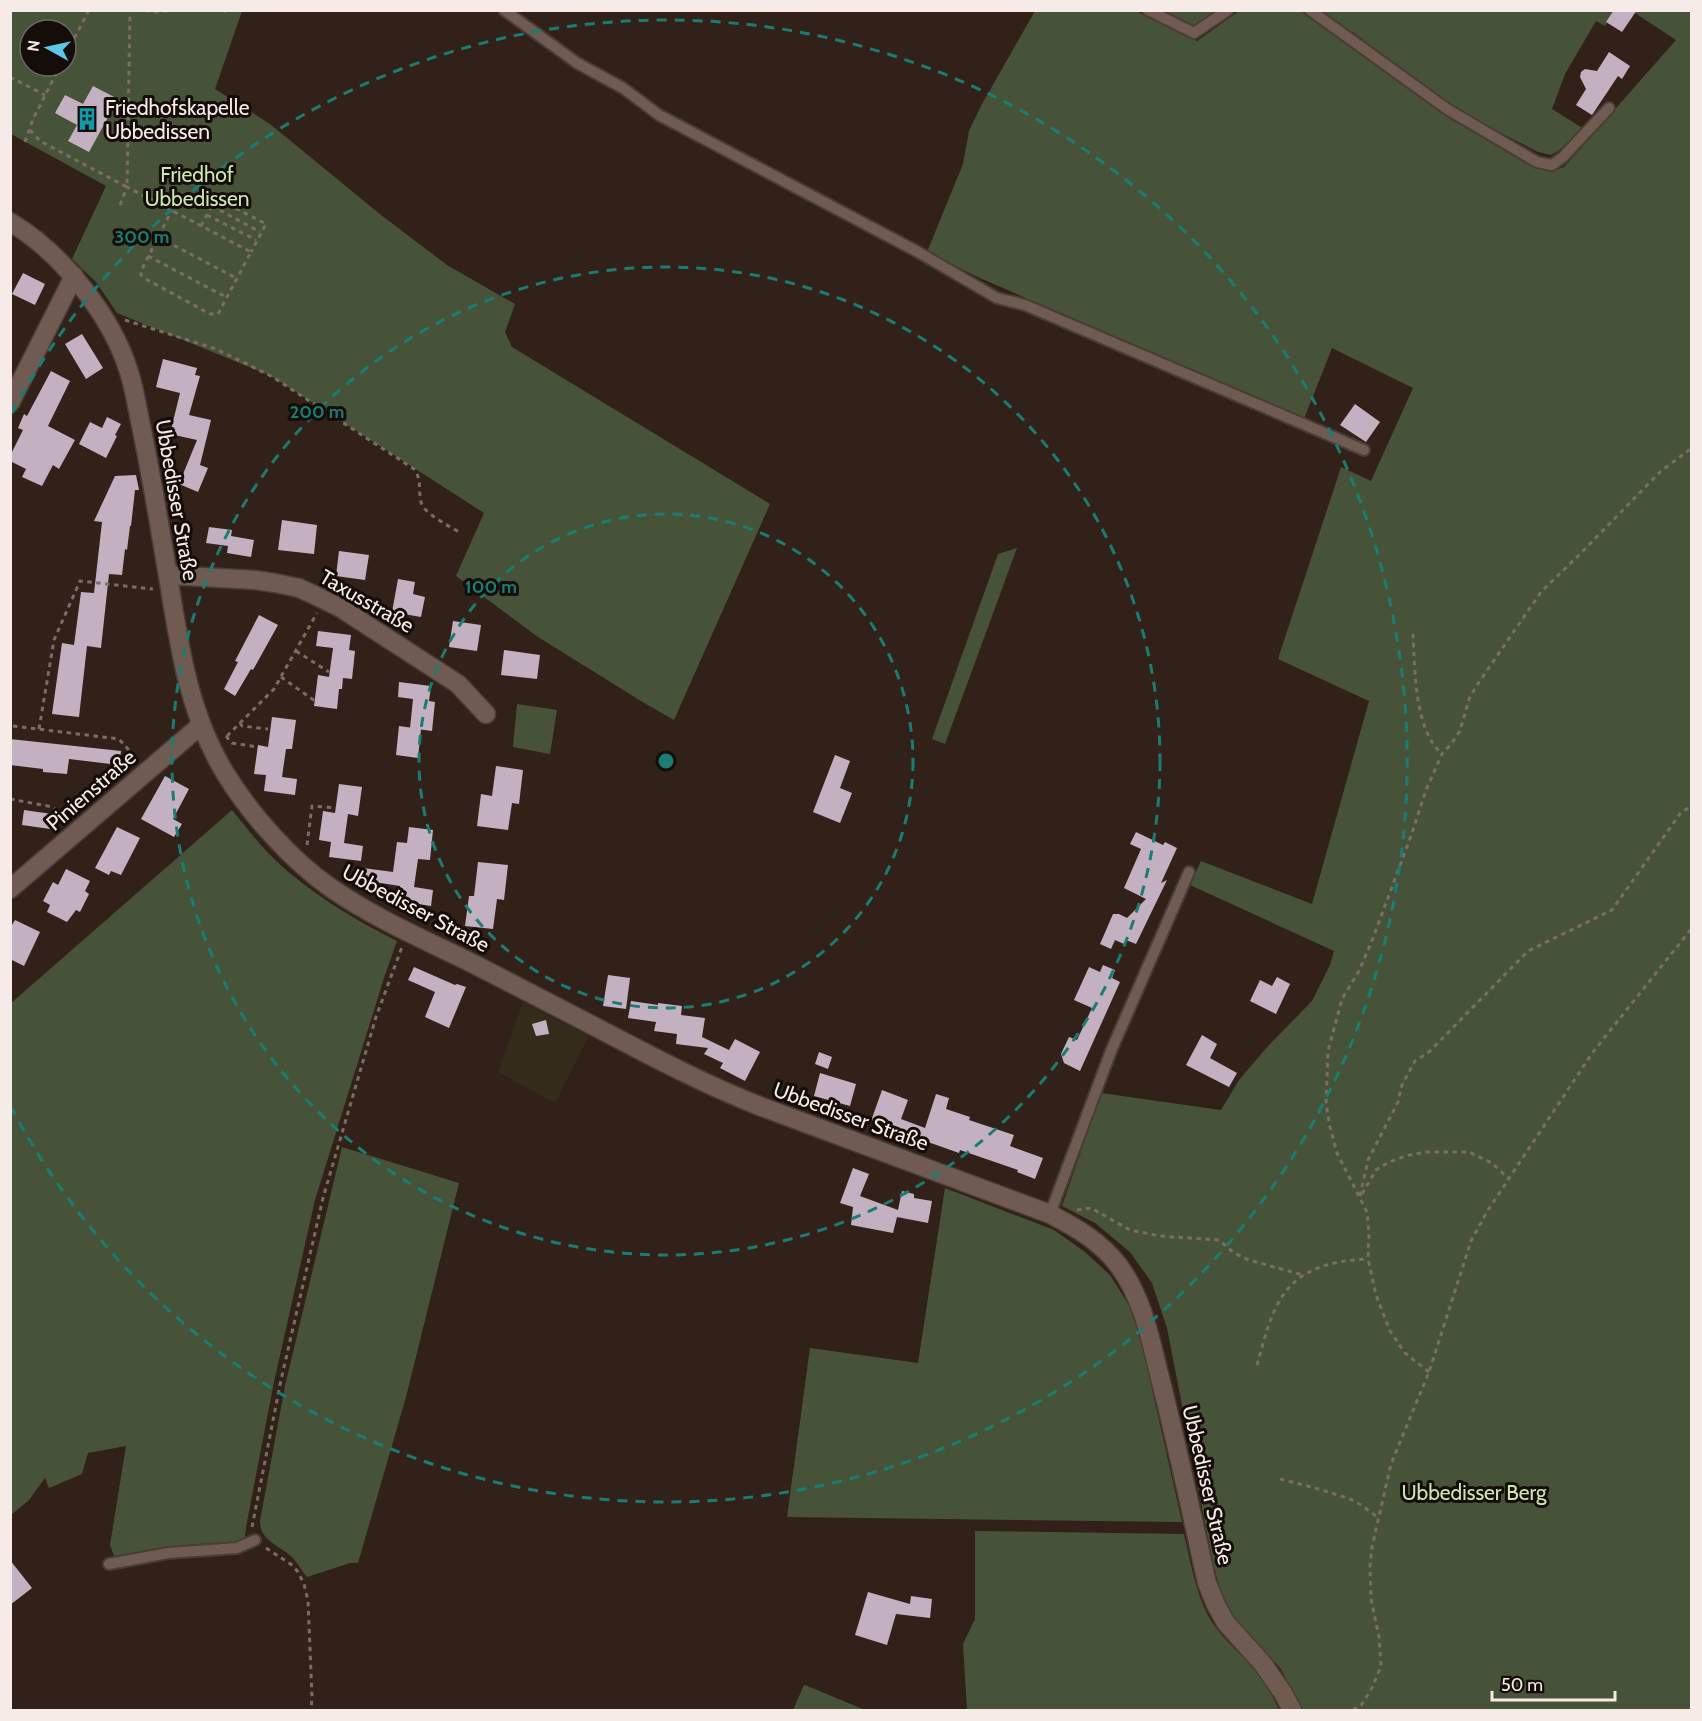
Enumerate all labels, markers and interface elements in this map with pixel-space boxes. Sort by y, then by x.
north arrow [18,18,78,78]
text: N [23,39,44,53]
place label: Friedhofskapelle Ubbedissen [105,95,250,144]
building icon: Friedhofskapelle Ubbedissen [74,106,100,132]
park label: Friedhof Ubbedissen [144,162,250,211]
text: 300 m [115,226,169,248]
text: 200 m [290,401,344,423]
street label: Ubbedisser Straße [151,418,204,583]
street label: Taxusstraße [315,564,419,638]
text: 100 m [465,576,517,598]
street label: Pinienstraße [41,744,141,836]
centre of rings [656,751,676,771]
street label: Ubbedisser Straße [338,859,494,957]
street label: Ubbedisser Straße [770,1076,932,1156]
street label: Ubbedisser Straße [1177,1403,1239,1567]
park label: Ubbedisser Berg [1402,1480,1547,1505]
scale bar [1492,1664,1615,1702]
text: 50 m [1501,1674,1543,1696]

